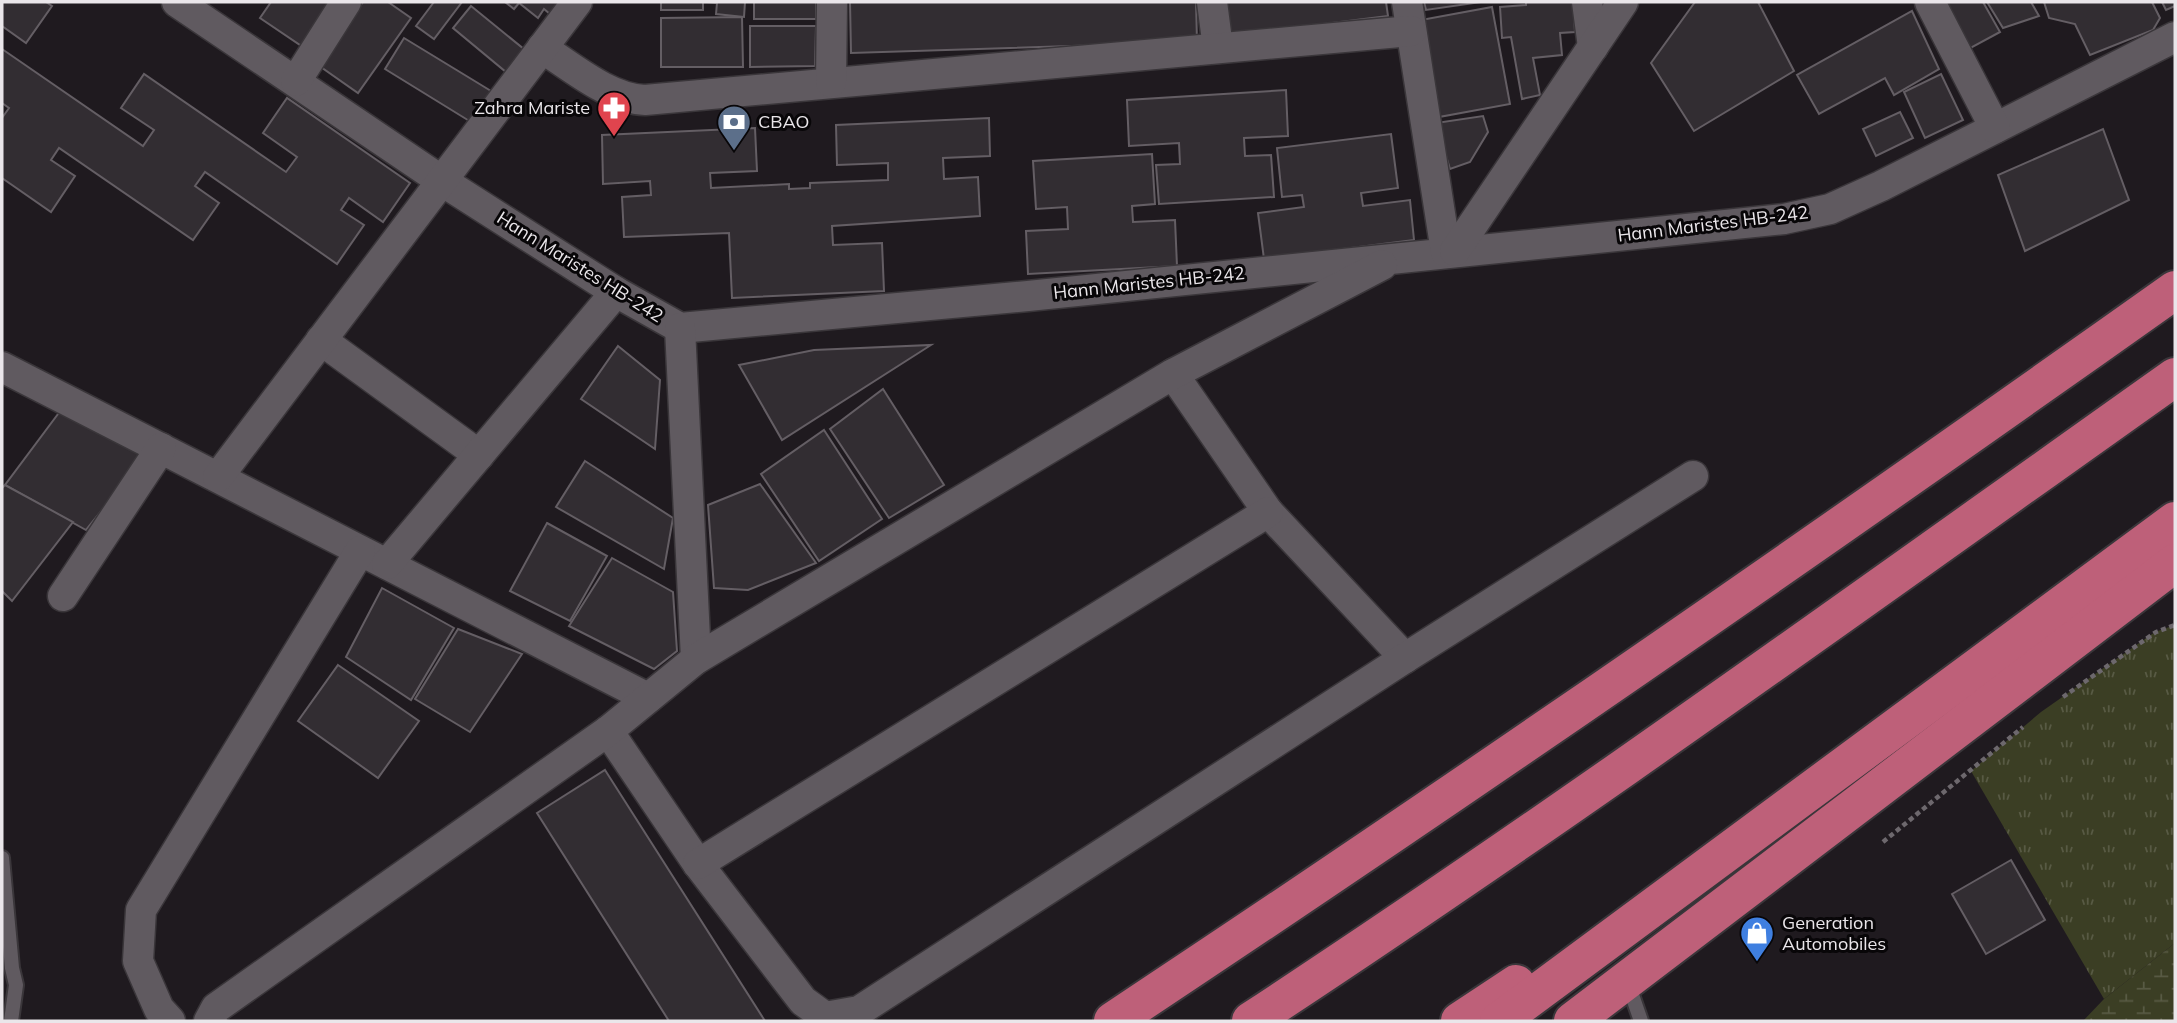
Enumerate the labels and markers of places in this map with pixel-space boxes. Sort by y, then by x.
pharmacy icon: Zahra Mariste [595,89,633,138]
place label: Zahra Mariste [474,96,590,119]
bank icon: CBAO [715,103,753,152]
place label: CBAO [758,110,809,133]
place label: Generation Automobiles [1782,911,1886,955]
shop icon: Generation Automobiles [1738,914,1776,963]

